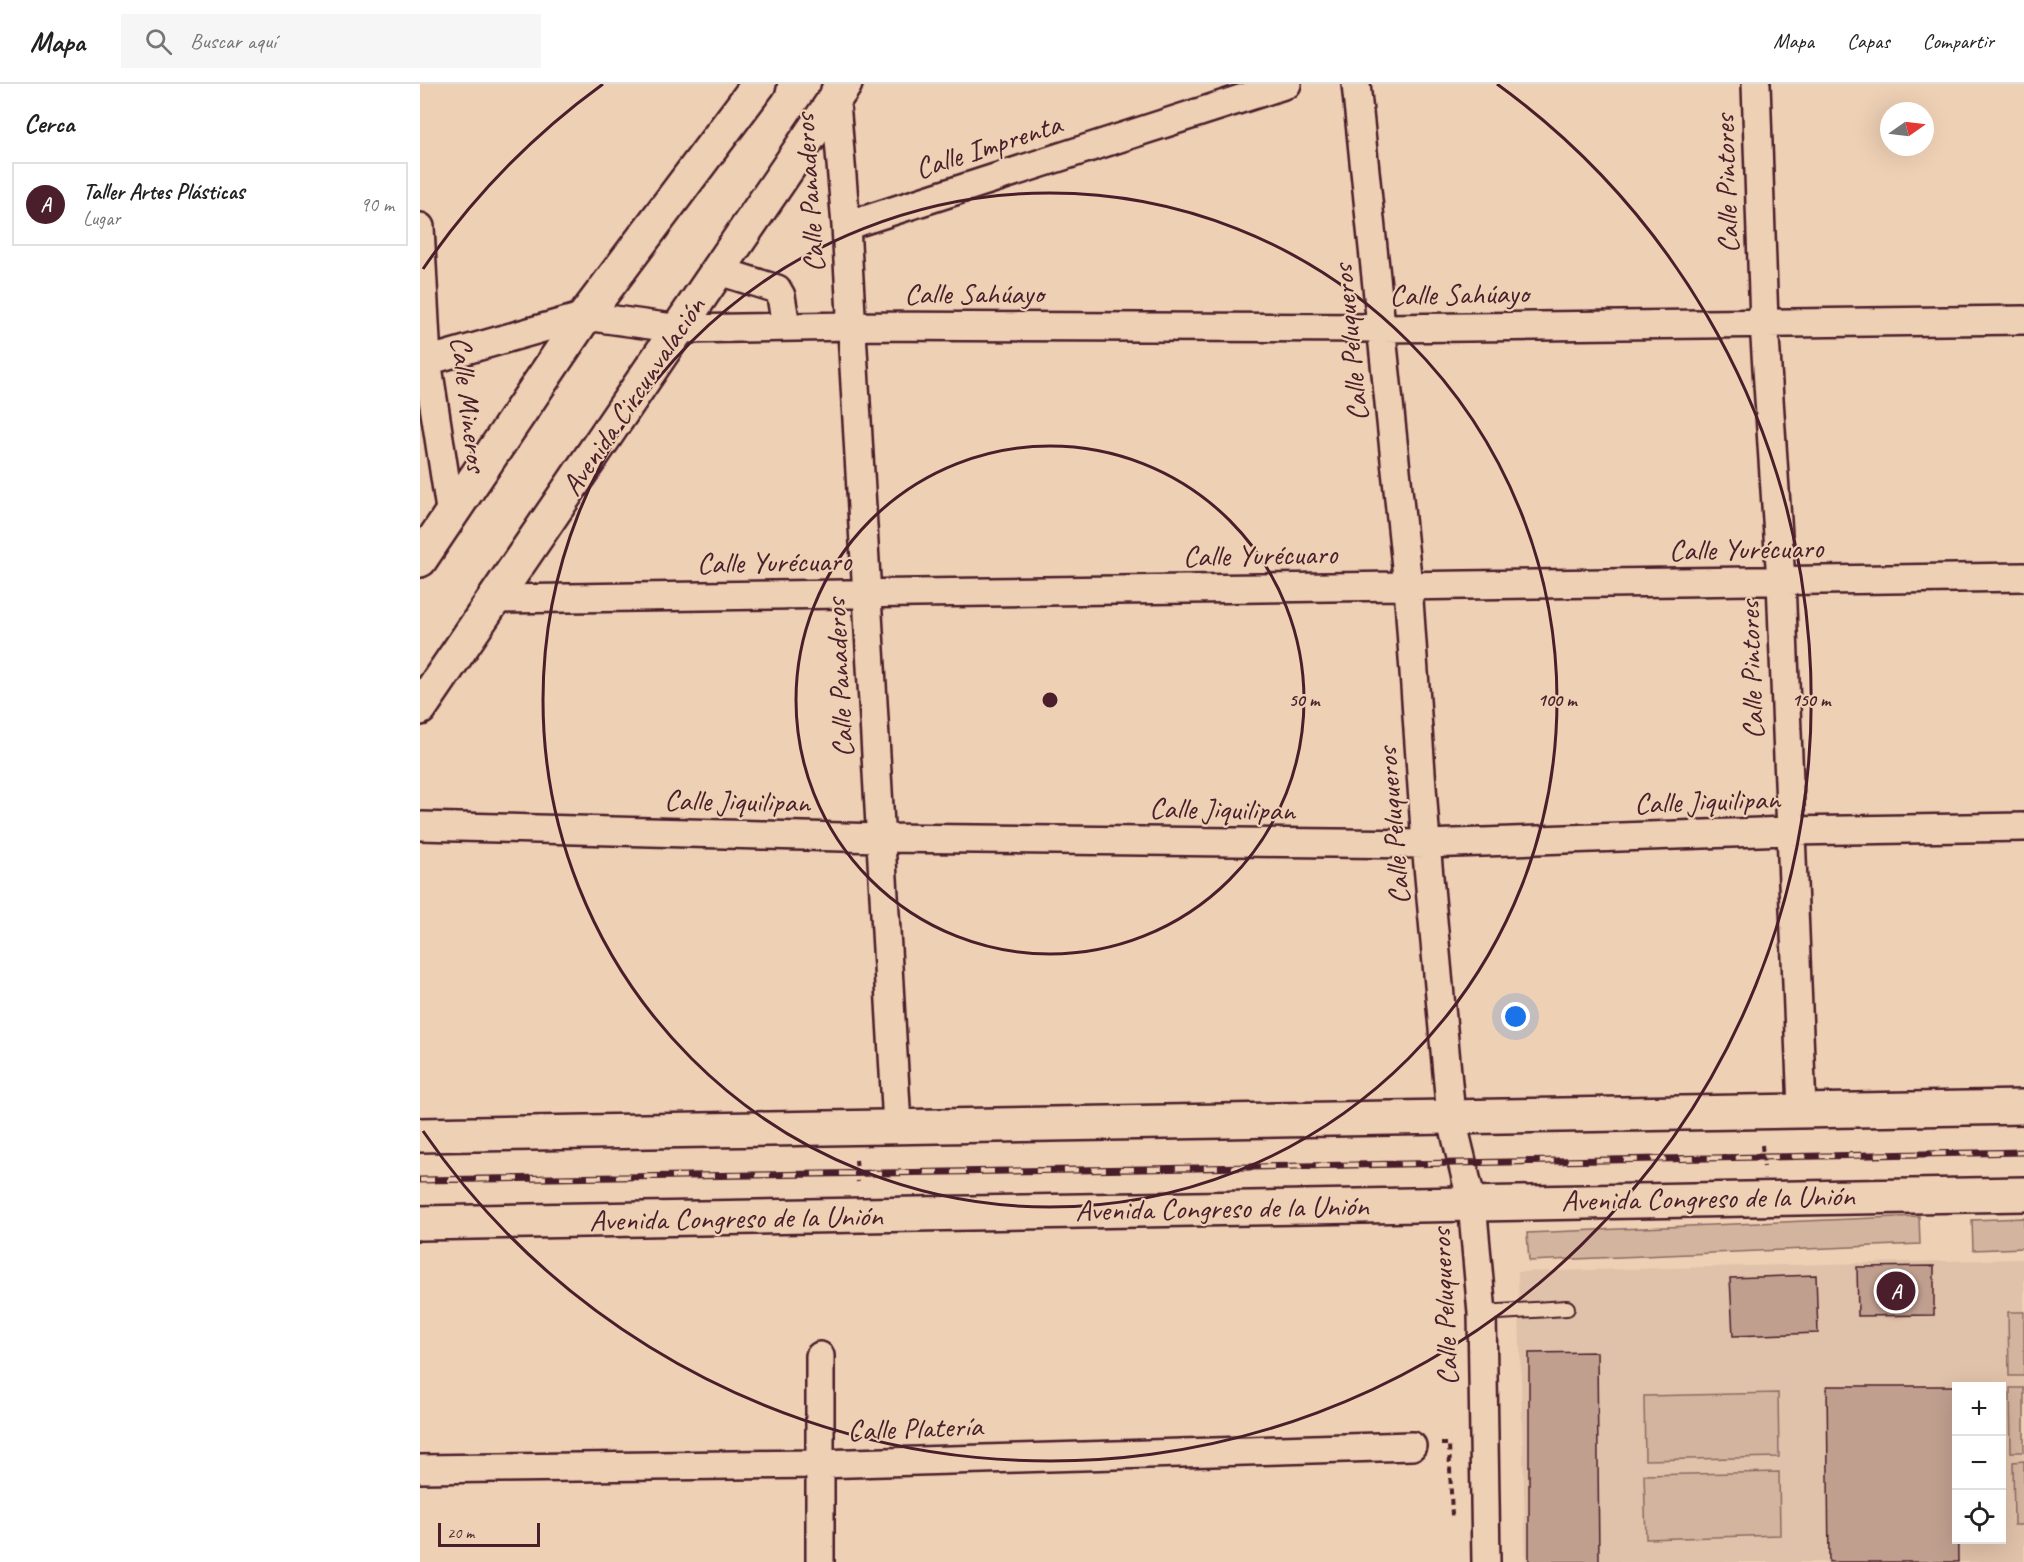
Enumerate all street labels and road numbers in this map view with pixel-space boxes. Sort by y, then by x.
street label: Calle Imprenta [910,104,1068,188]
street label: Calle Panaderos [784,110,834,274]
street label: Calle Pintores [1704,111,1747,254]
street label: Calle Peluqueros [1323,260,1377,423]
street label: Calle Sahúayo [904,274,1047,312]
street label: Calle Sahúayo [1389,274,1532,314]
street label: Avenida Circunvalación [552,288,714,503]
street label: Calle Mineros [442,334,497,477]
street label: Calle Yurécuaro [1668,529,1825,569]
street label: Calle Yurécuaro [1182,535,1339,575]
street label: Calle Yurécuaro [696,542,853,582]
street label: Calle Panaderos [816,595,862,758]
street label: Calle Pintores [1729,597,1772,740]
street label: Calle Peluqueros [1367,743,1419,906]
street label: Calle Jiquilipan [1633,779,1782,823]
street label: Calle Jiquilipan [664,781,812,821]
street label: Calle Jiquilipan [1149,789,1297,829]
street label: Avenida Congreso de la Unión [1561,1176,1857,1220]
street label: Avenida Congreso de la Unión [1075,1186,1371,1230]
street label: Avenida Congreso de la Unión [589,1196,885,1240]
street label: Calle Peluqueros [1421,1225,1467,1387]
street label: Calle Platería [847,1407,985,1449]

